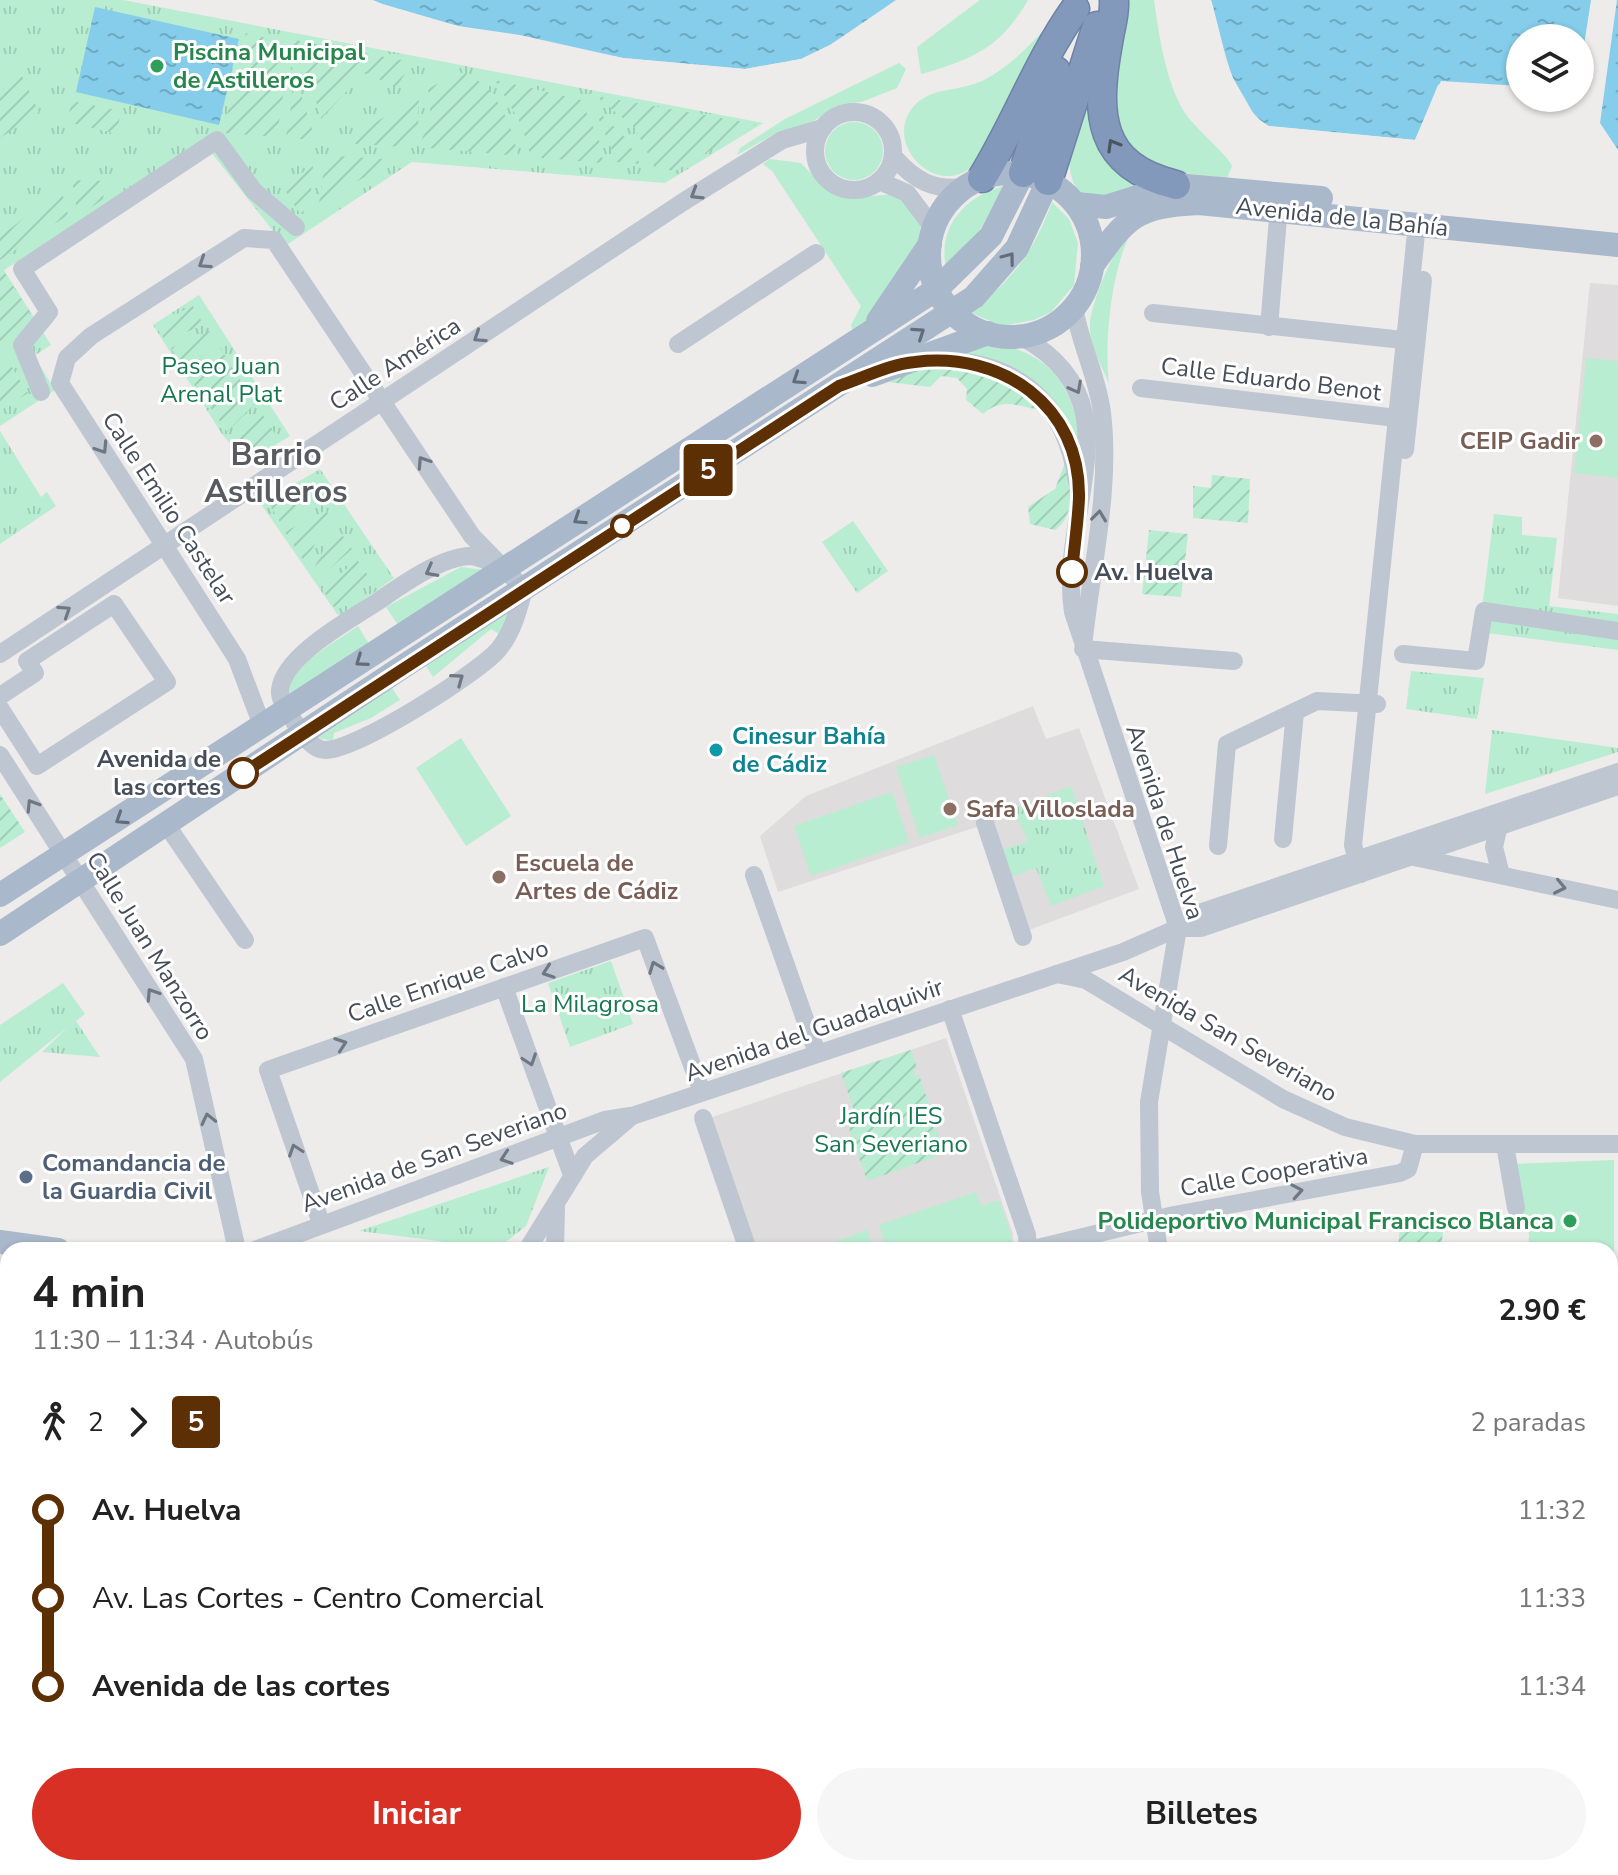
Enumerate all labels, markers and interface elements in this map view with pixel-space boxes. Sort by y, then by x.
map controls [1506,24,1594,112]
button: layers [1506,24,1594,112]
place label: Piscina Municipal de Astilleros [173,36,365,96]
marker: Piscina Municipal de Astilleros [148,57,166,75]
one-way arrow [1107,139,1123,154]
one-way arrow [690,184,705,199]
street label: Avenida de la Bahía [1234,190,1450,244]
one-way arrow [999,252,1013,267]
one-way arrow [199,254,213,269]
street label: Calle América [323,310,467,418]
one-way arrow [473,327,488,342]
one-way arrow [911,328,925,343]
park label: Paseo Juan Arenal Plat [160,350,282,410]
street label: Calle Eduardo Benot [1159,350,1384,408]
one-way arrow [792,369,807,384]
one-way arrow [1066,380,1081,394]
street label: Calle Emilio Castelar [95,406,243,611]
place label: CEIP Gadir [1460,425,1581,457]
marker: CEIP Gadir [1587,432,1605,450]
district label: Barrio Astilleros [204,433,348,513]
one-way arrow [93,440,108,454]
line badge: 5 [682,444,734,496]
text: 5 [700,451,716,489]
one-way arrow [418,456,433,471]
one-way arrow [1090,509,1107,522]
one-way arrow [574,510,588,525]
unlabelled marker [611,515,633,537]
place label: Av. Huelva [1094,556,1213,588]
marker: Av. Huelva [1057,557,1087,587]
one-way arrow [425,561,439,576]
one-way arrow [56,605,71,620]
one-way arrow [356,651,370,666]
one-way arrow [450,674,464,689]
place label: Cinesur Bahía de Cádiz [732,720,886,780]
street label: Avenida de Huelva [1118,721,1212,923]
marker: Cinesur Bahía de Cádiz [707,741,725,759]
place label: Avenida de las cortes [97,743,221,803]
marker: Avenida de las cortes [228,758,258,788]
place label: Safa Villoslada [966,793,1135,825]
one-way arrow [26,799,41,814]
marker: Safa Villoslada [941,800,959,818]
one-way arrow [115,809,130,824]
street label: Calle Juan Manzorro [79,846,221,1046]
place label: Escuela de Artes de Cádiz [515,847,678,907]
marker: Escuela de Artes de Cádiz [490,868,508,886]
one-way arrow [1553,878,1566,895]
street label: Calle Enrique Calvo [343,932,553,1030]
street label: Avenida San Severiano [1113,958,1343,1110]
one-way arrow [648,961,665,975]
one-way arrow [542,962,556,978]
street label: Avenida del Guadalquivir [681,971,948,1089]
one-way arrow [146,988,161,1002]
park label: La Milagrosa [521,988,659,1020]
one-way arrow [333,1038,347,1054]
one-way arrow [520,1053,536,1067]
street label: Avenida de San Severiano [297,1094,571,1220]
park label: Jardín IES San Severiano [814,1100,968,1160]
one-way arrow [200,1113,217,1127]
street label: Calle Cooperativa [1178,1140,1370,1204]
one-way arrow [289,1143,305,1157]
place label: Comandancia de la Guardia Civil [42,1147,226,1207]
one-way arrow [500,1148,514,1164]
marker: Comandancia de la Guardia Civil [17,1168,35,1186]
one-way arrow [1290,1184,1304,1201]
place label: Polideportivo Municipal Francisco Blanca [1098,1205,1554,1237]
marker: Polideportivo Municipal Francisco Blanca [1561,1212,1579,1230]
text: 4 min [32,1263,146,1323]
text: 2.90 € [1498,1290,1586,1331]
text: 11:30 – 11:34 · Autobús [32,1323,314,1358]
icon: walk [32,1400,76,1444]
icon: forward [116,1400,160,1444]
text: 5 [188,1403,204,1441]
text: 2 [88,1405,104,1440]
text: 2 paradas [1470,1405,1586,1440]
text: Av. Huelva [92,1490,241,1531]
text: 11:32 [1518,1493,1586,1528]
text: Av. Las Cortes - Centro Comercial [92,1578,543,1619]
text: 11:33 [1518,1581,1586,1616]
text: Avenida de las cortes [92,1666,390,1707]
text: 11:34 [1518,1669,1586,1704]
button: Iniciar [32,1768,801,1860]
button: Billetes [817,1768,1586,1860]

